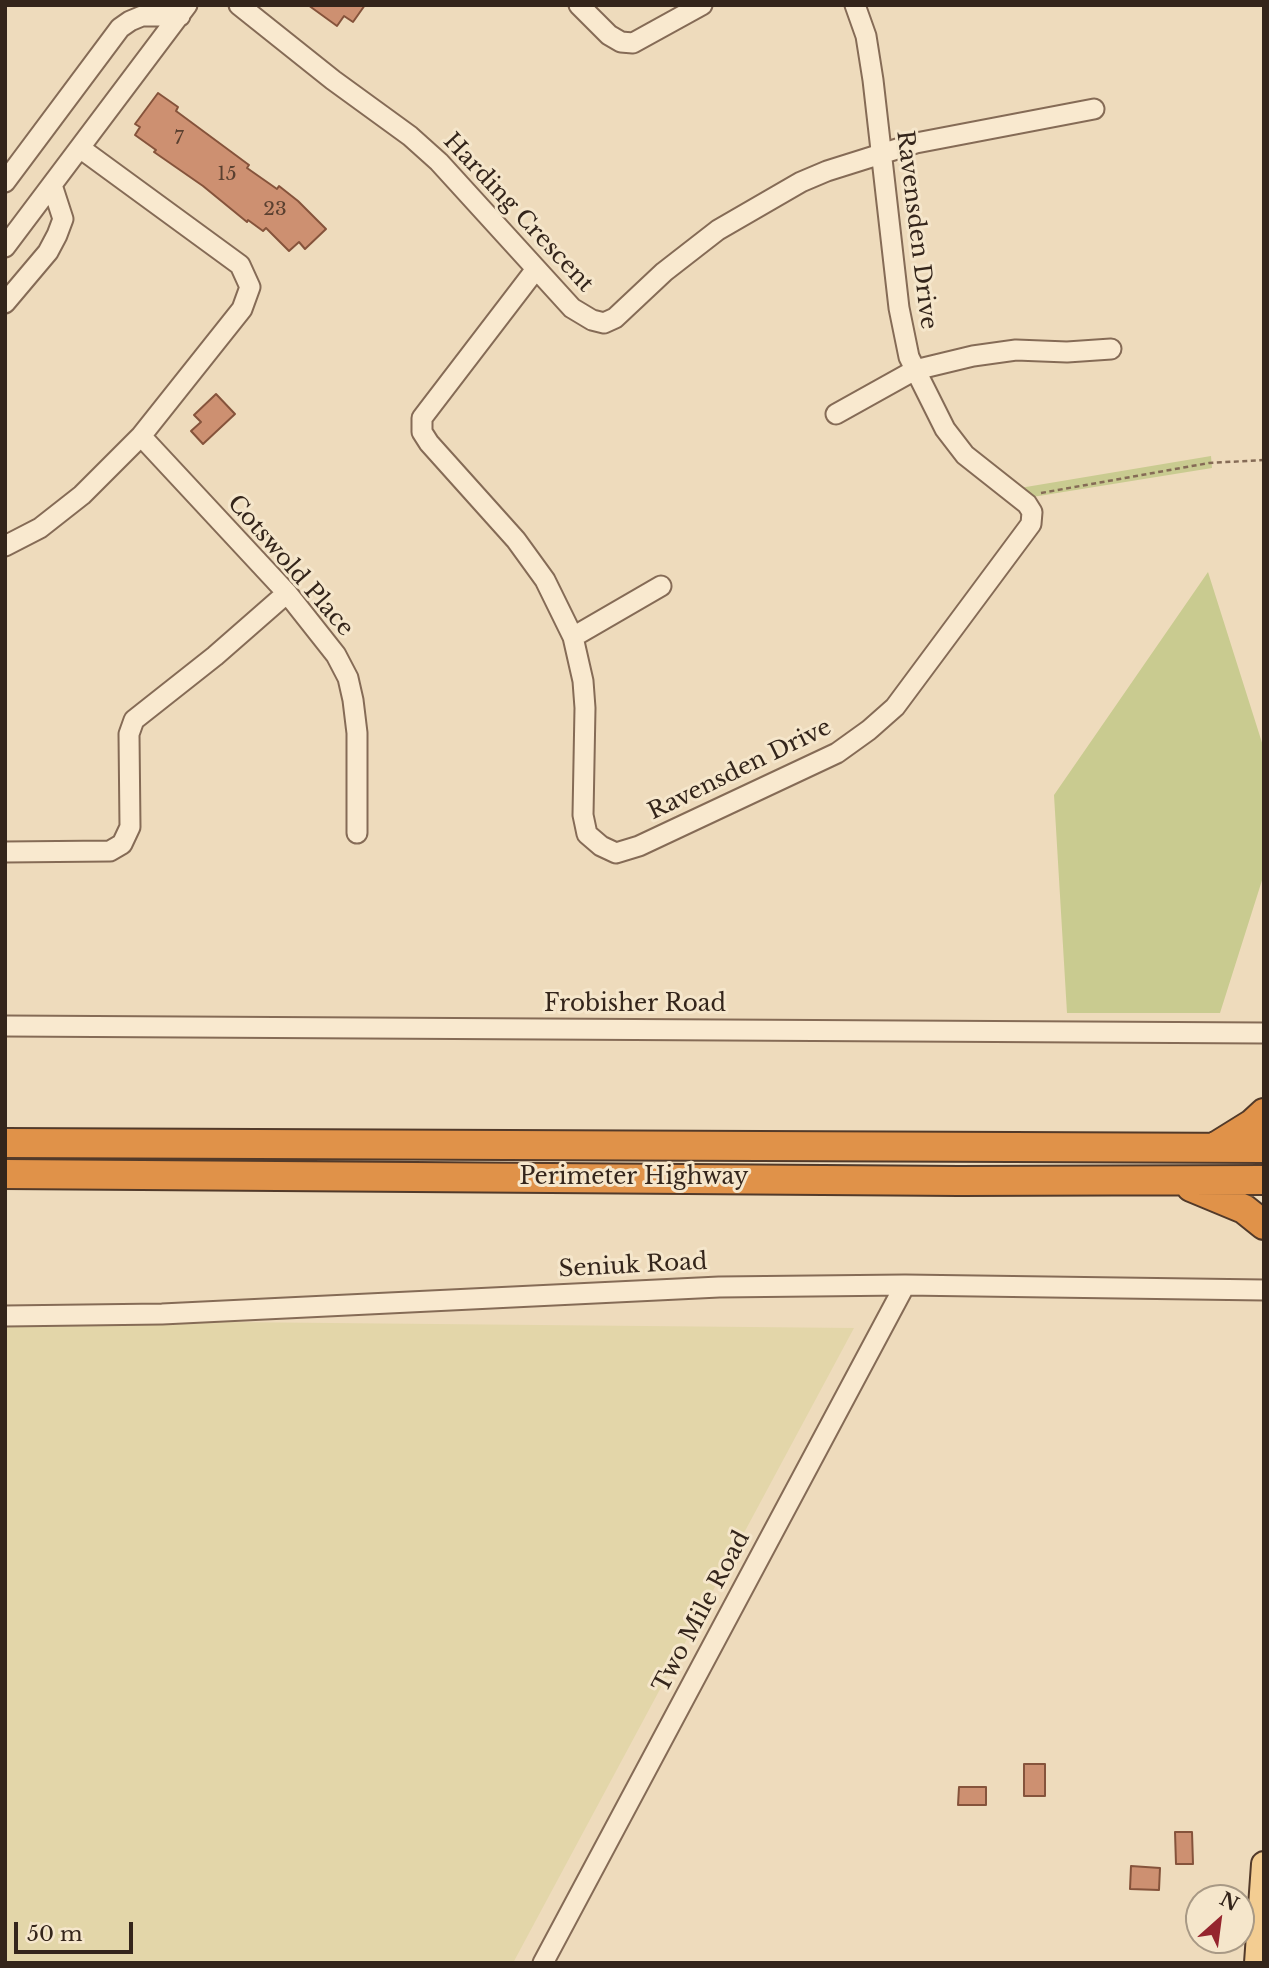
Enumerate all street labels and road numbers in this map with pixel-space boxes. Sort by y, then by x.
street label: Harding Crescent [437,128,599,298]
street label: Ravensden Drive [890,129,942,331]
street label: Cotswold Place [221,490,359,642]
street label: Ravensden Drive [644,714,836,826]
street label: Frobisher Road [544,991,726,1019]
street label: Perimeter Highway [520,1164,748,1192]
street label: Seniuk Road [558,1248,708,1284]
street label: Two Mile Road [648,1526,756,1698]

